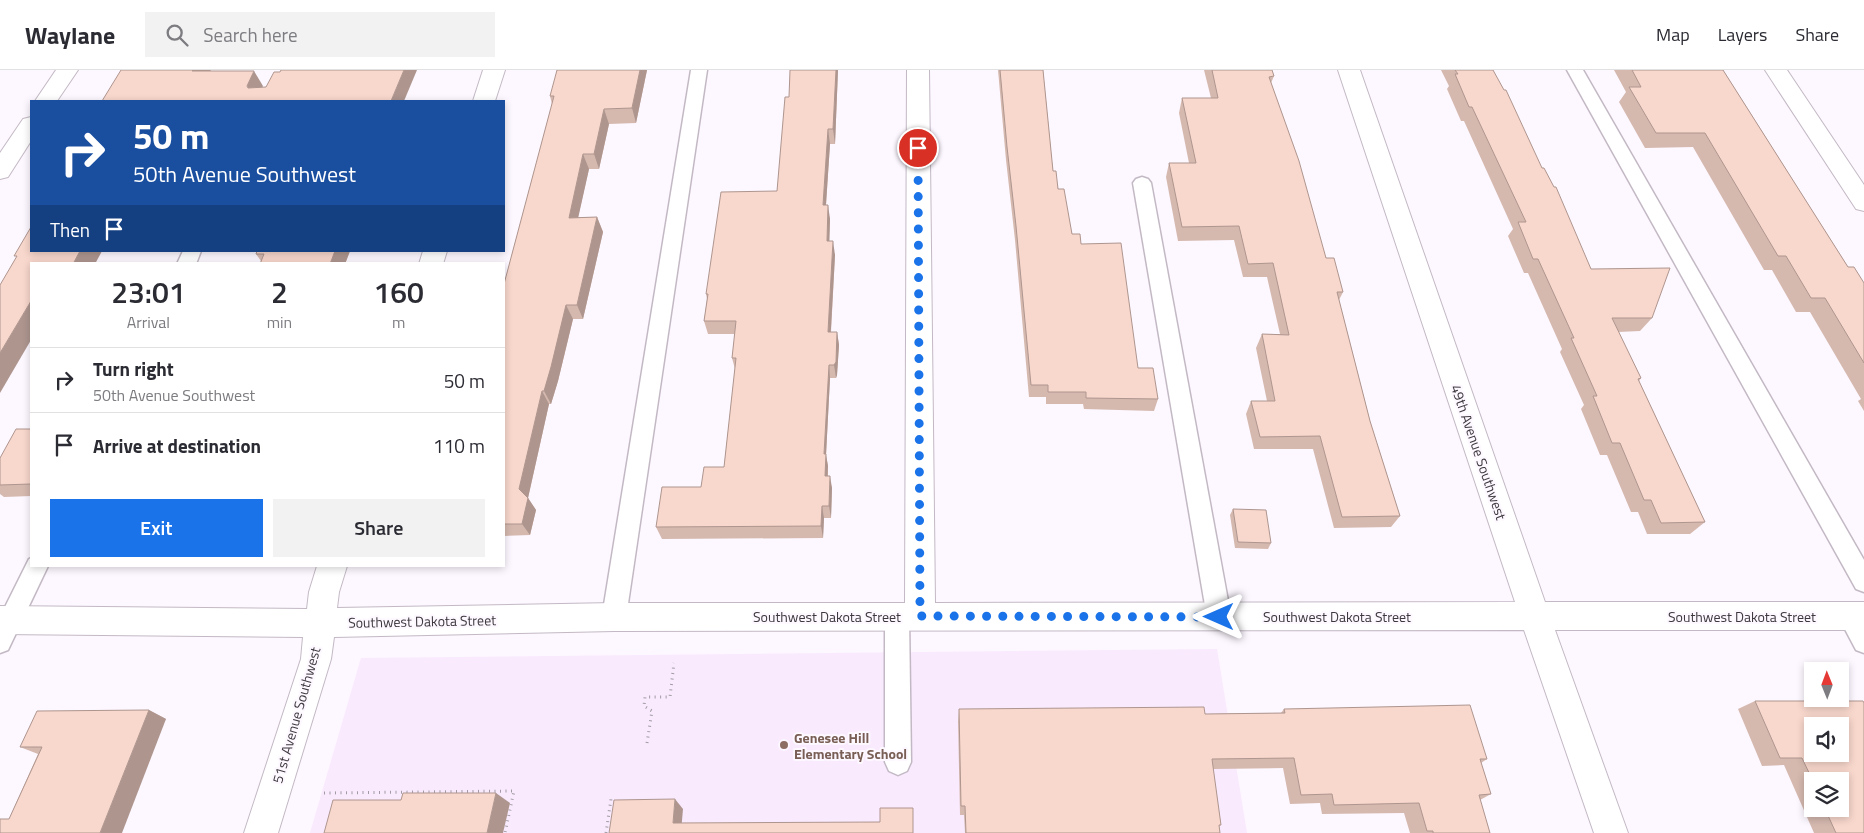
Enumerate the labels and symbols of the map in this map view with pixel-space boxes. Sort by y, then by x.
pin [897,127,939,169]
street label: 49th Avenue Southwest [1446,381,1512,523]
position arrow [1192,590,1244,642]
street label: Southwest Dakota Street [753,606,901,627]
street label: Southwest Dakota Street [1263,606,1411,627]
street label: Southwest Dakota Street [1668,606,1816,627]
street label: Southwest Dakota Street [348,609,496,633]
street label: 51st Avenue Southwest [266,644,326,786]
north arrow [1804,662,1849,708]
place label: Genesee Hill Elementary School [794,727,907,764]
marker: Genesee Hill Elementary School [778,739,790,751]

